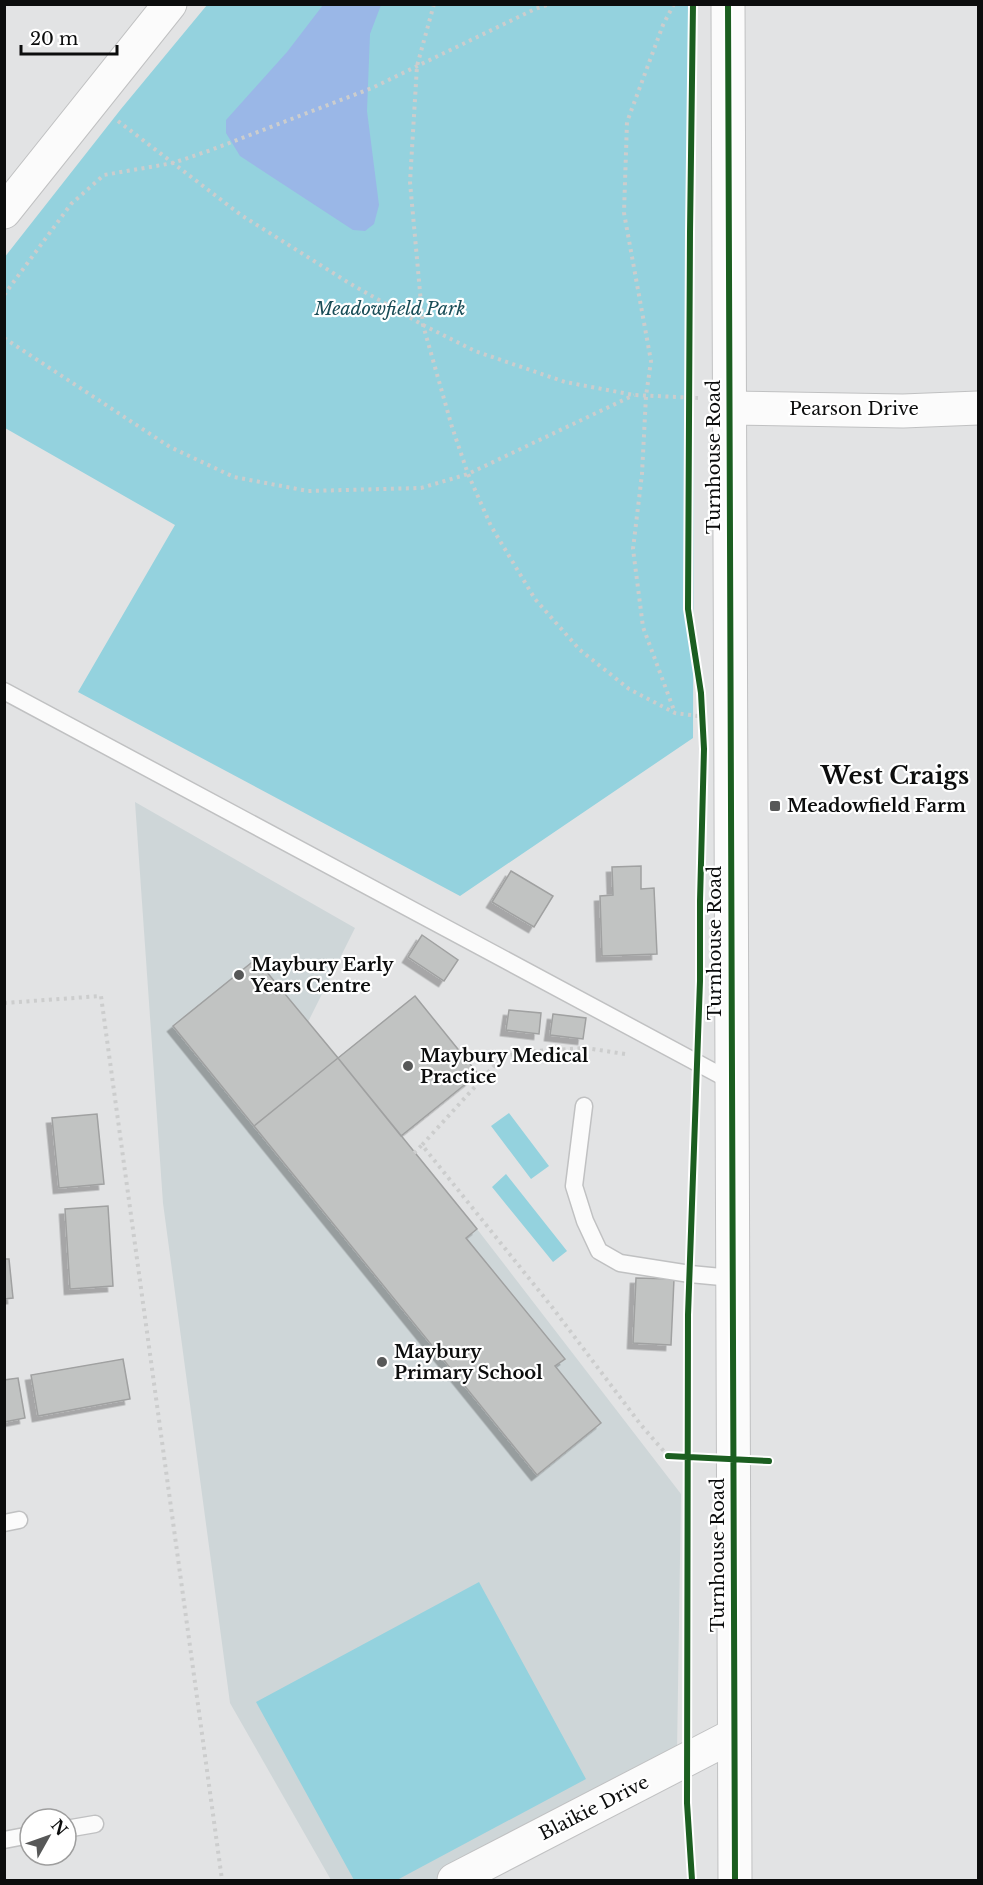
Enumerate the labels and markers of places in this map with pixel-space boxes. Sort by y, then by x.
place label: Meadowfield Farm [787,795,966,817]
marker: Meadowfield Farm [768,799,782,813]
place label: Maybury Early Years Centre [250,954,394,997]
marker: Maybury Early Years Centre [232,968,246,982]
place label: Maybury Medical Practice [420,1045,589,1088]
marker: Maybury Medical Practice [401,1059,415,1073]
place label: Maybury Primary School [394,1341,543,1384]
marker: Maybury Primary School [375,1355,389,1369]

